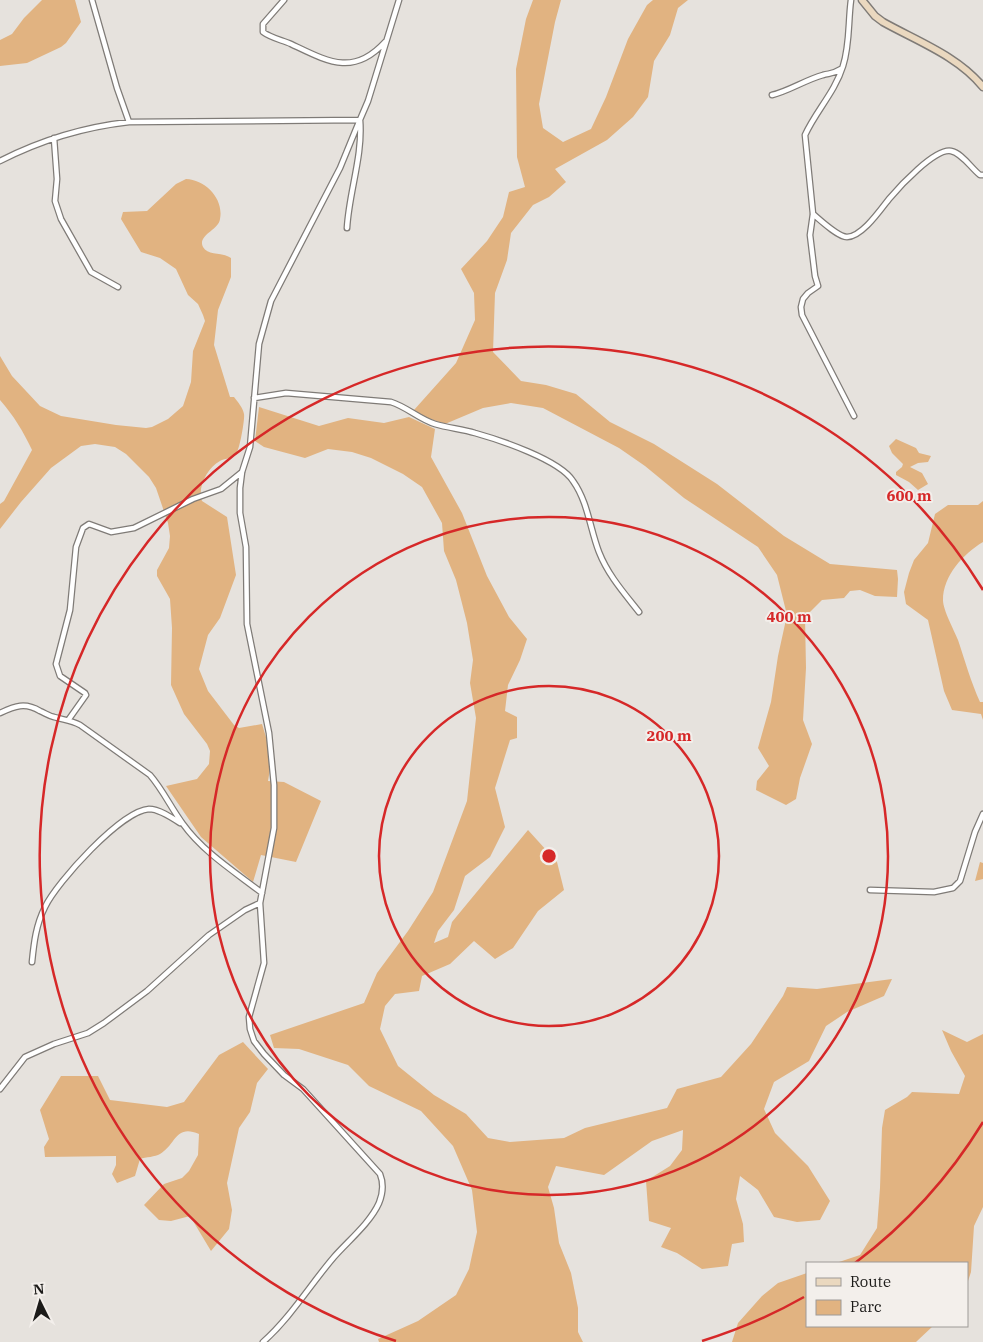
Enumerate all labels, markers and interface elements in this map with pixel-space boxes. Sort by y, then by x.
text: 600 m [886,486,932,505]
text: 400 m [766,607,812,626]
text: 200 m [646,726,692,745]
centre of rings [540,847,558,865]
legend [806,1262,968,1327]
text: Route [850,1272,891,1291]
north arrow [15,1277,65,1327]
text: N [33,1280,45,1298]
text: Parc [850,1297,882,1316]

